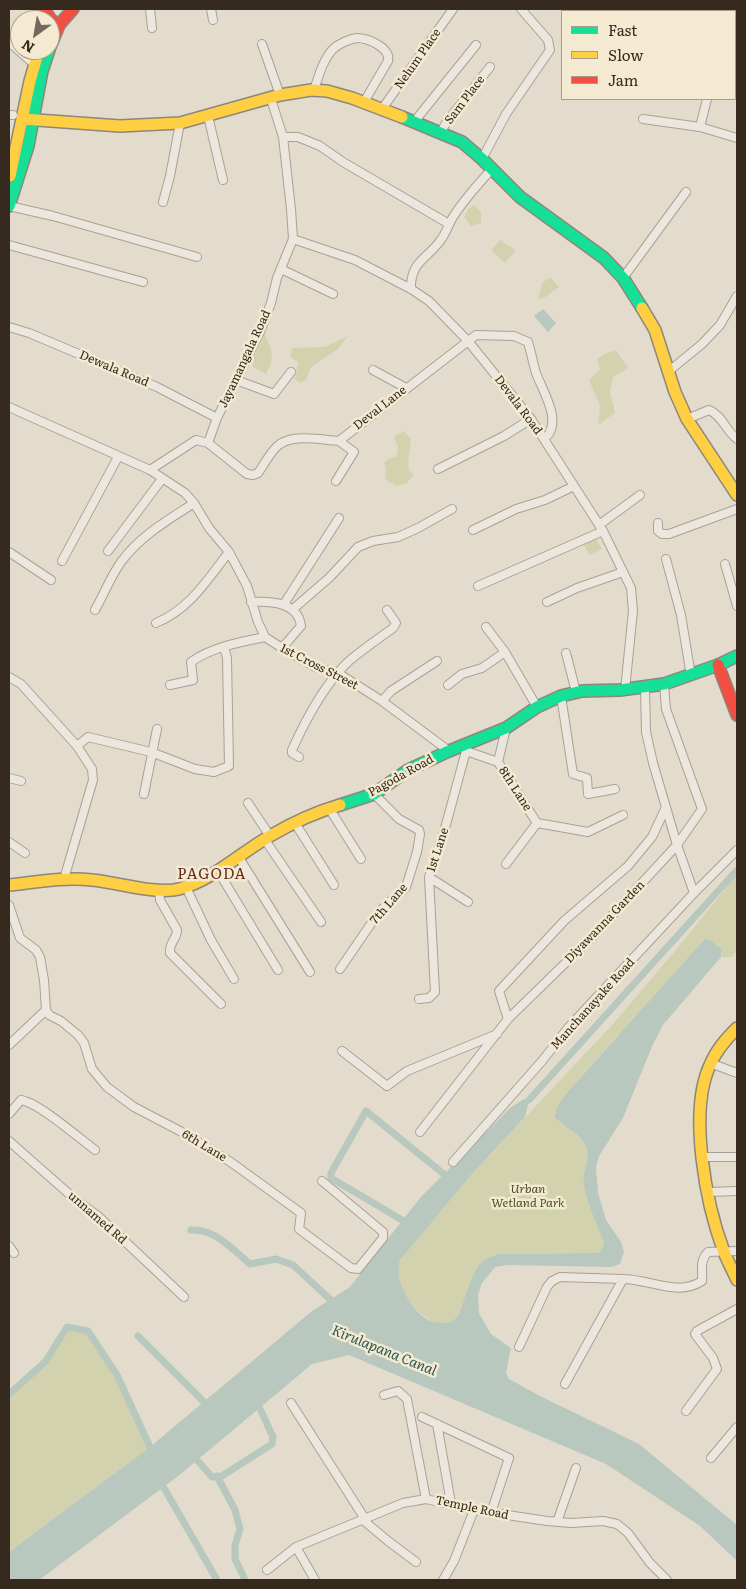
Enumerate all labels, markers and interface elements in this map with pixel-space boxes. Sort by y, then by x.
north arrow [10,10,60,60]
legend [561,10,736,100]
text: Fast [608,18,637,41]
street label: Nelum Place [392,26,444,92]
text: N [17,35,38,58]
text: Slow [608,43,643,66]
text: Jam [608,68,638,91]
street label: Sam Place [442,73,488,127]
street label: Jayamangala Road [216,308,274,410]
street label: Dewala Road [77,348,151,390]
street label: Devala Road [491,372,545,438]
street label: Deval Lane [351,383,409,433]
street label: 1st Cross Street [278,641,360,693]
street label: Pagoda Road [366,752,436,800]
street label: 8th Lane [495,764,535,814]
street label: 1st Lane [424,826,452,874]
district label: PAGODA [177,866,247,884]
street label: Diyawanna Garden [562,878,648,966]
street label: 7th Lane [367,881,411,927]
street label: Manchanayake Road [548,955,638,1053]
street label: 6th Lane [179,1127,229,1165]
park label: Urban Wetland Park [491,1182,565,1210]
street label: unnamed Rd [65,1189,129,1247]
water label: Kirulapana Canal [329,1322,439,1380]
street label: Temple Road [434,1493,510,1523]

